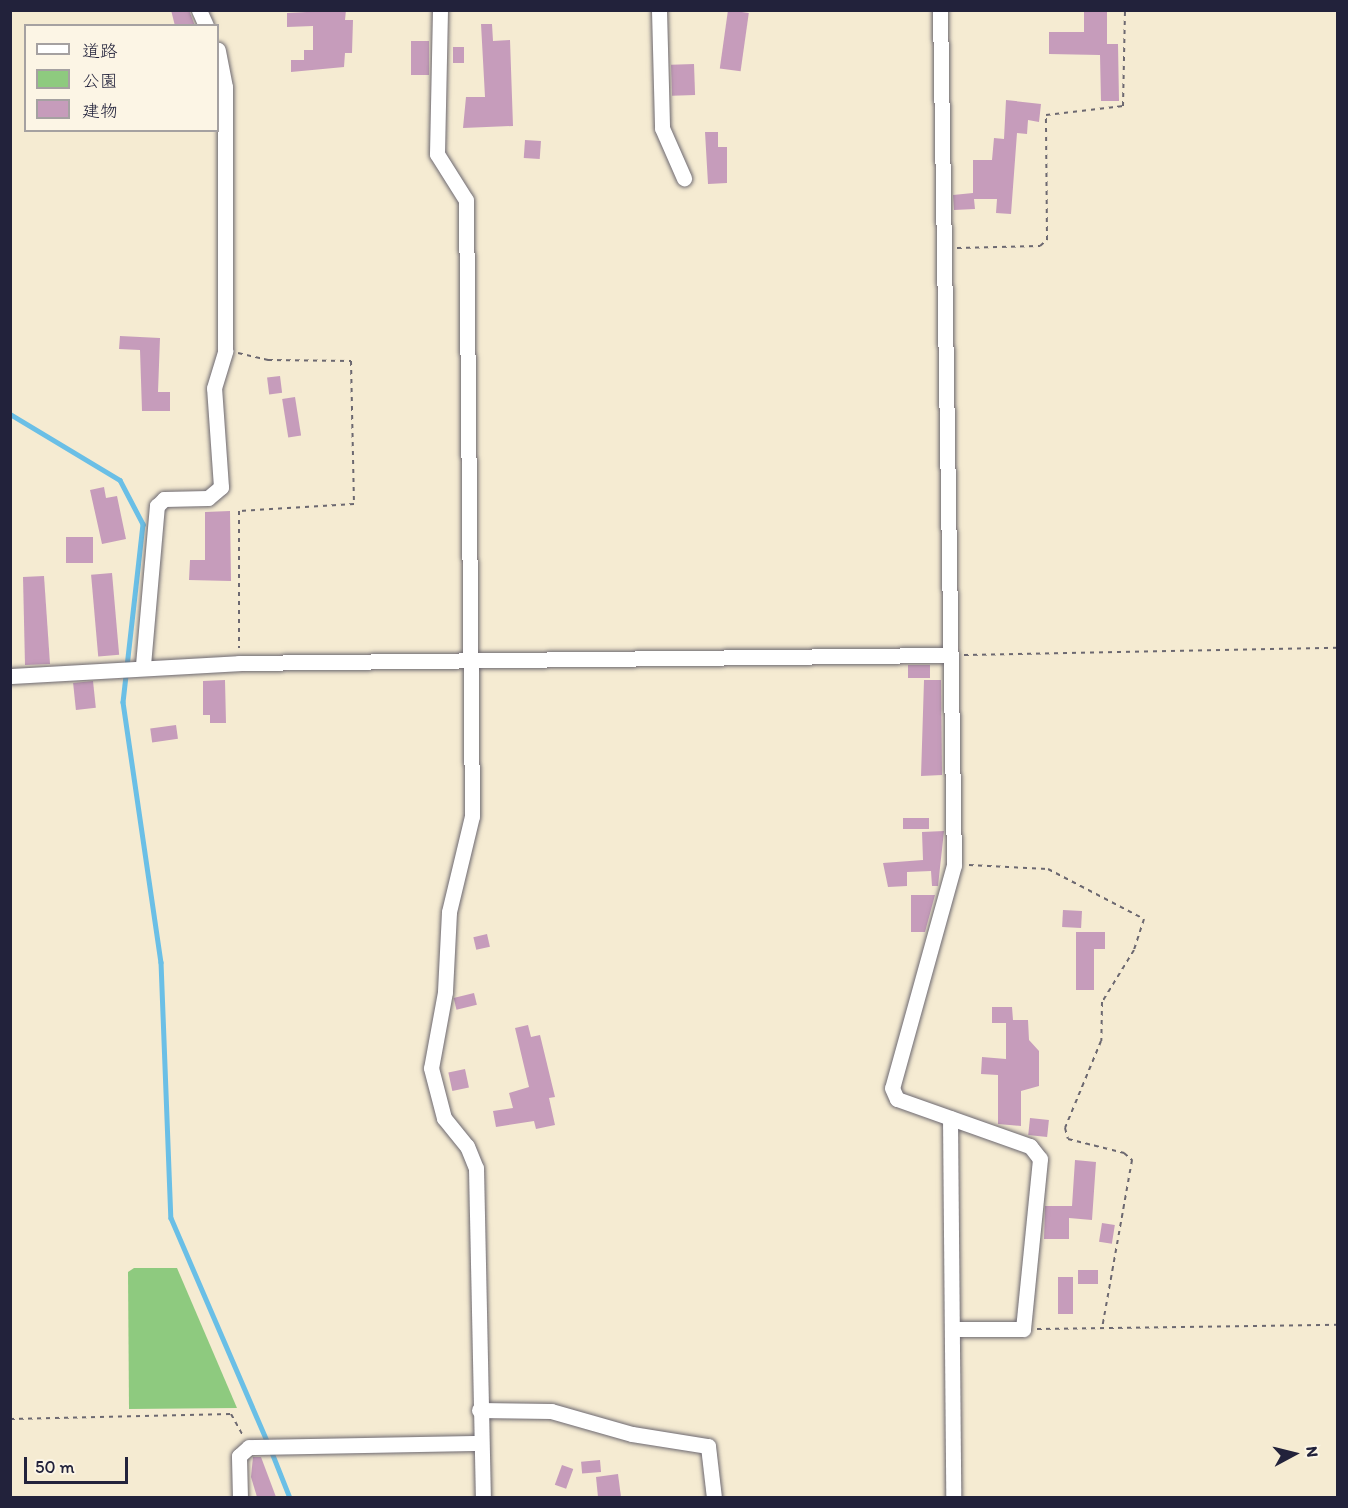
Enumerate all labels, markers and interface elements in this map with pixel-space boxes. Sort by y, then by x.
legend [24,24,219,132]
text: 道路 [82,40,118,62]
text: 公園 [82,70,118,92]
text: 建物 [82,100,118,122]
north arrow [1264,1424,1324,1484]
scale bar [27,1445,130,1483]
text: N [1302,1445,1322,1458]
text: 50 m [35,1456,75,1478]

